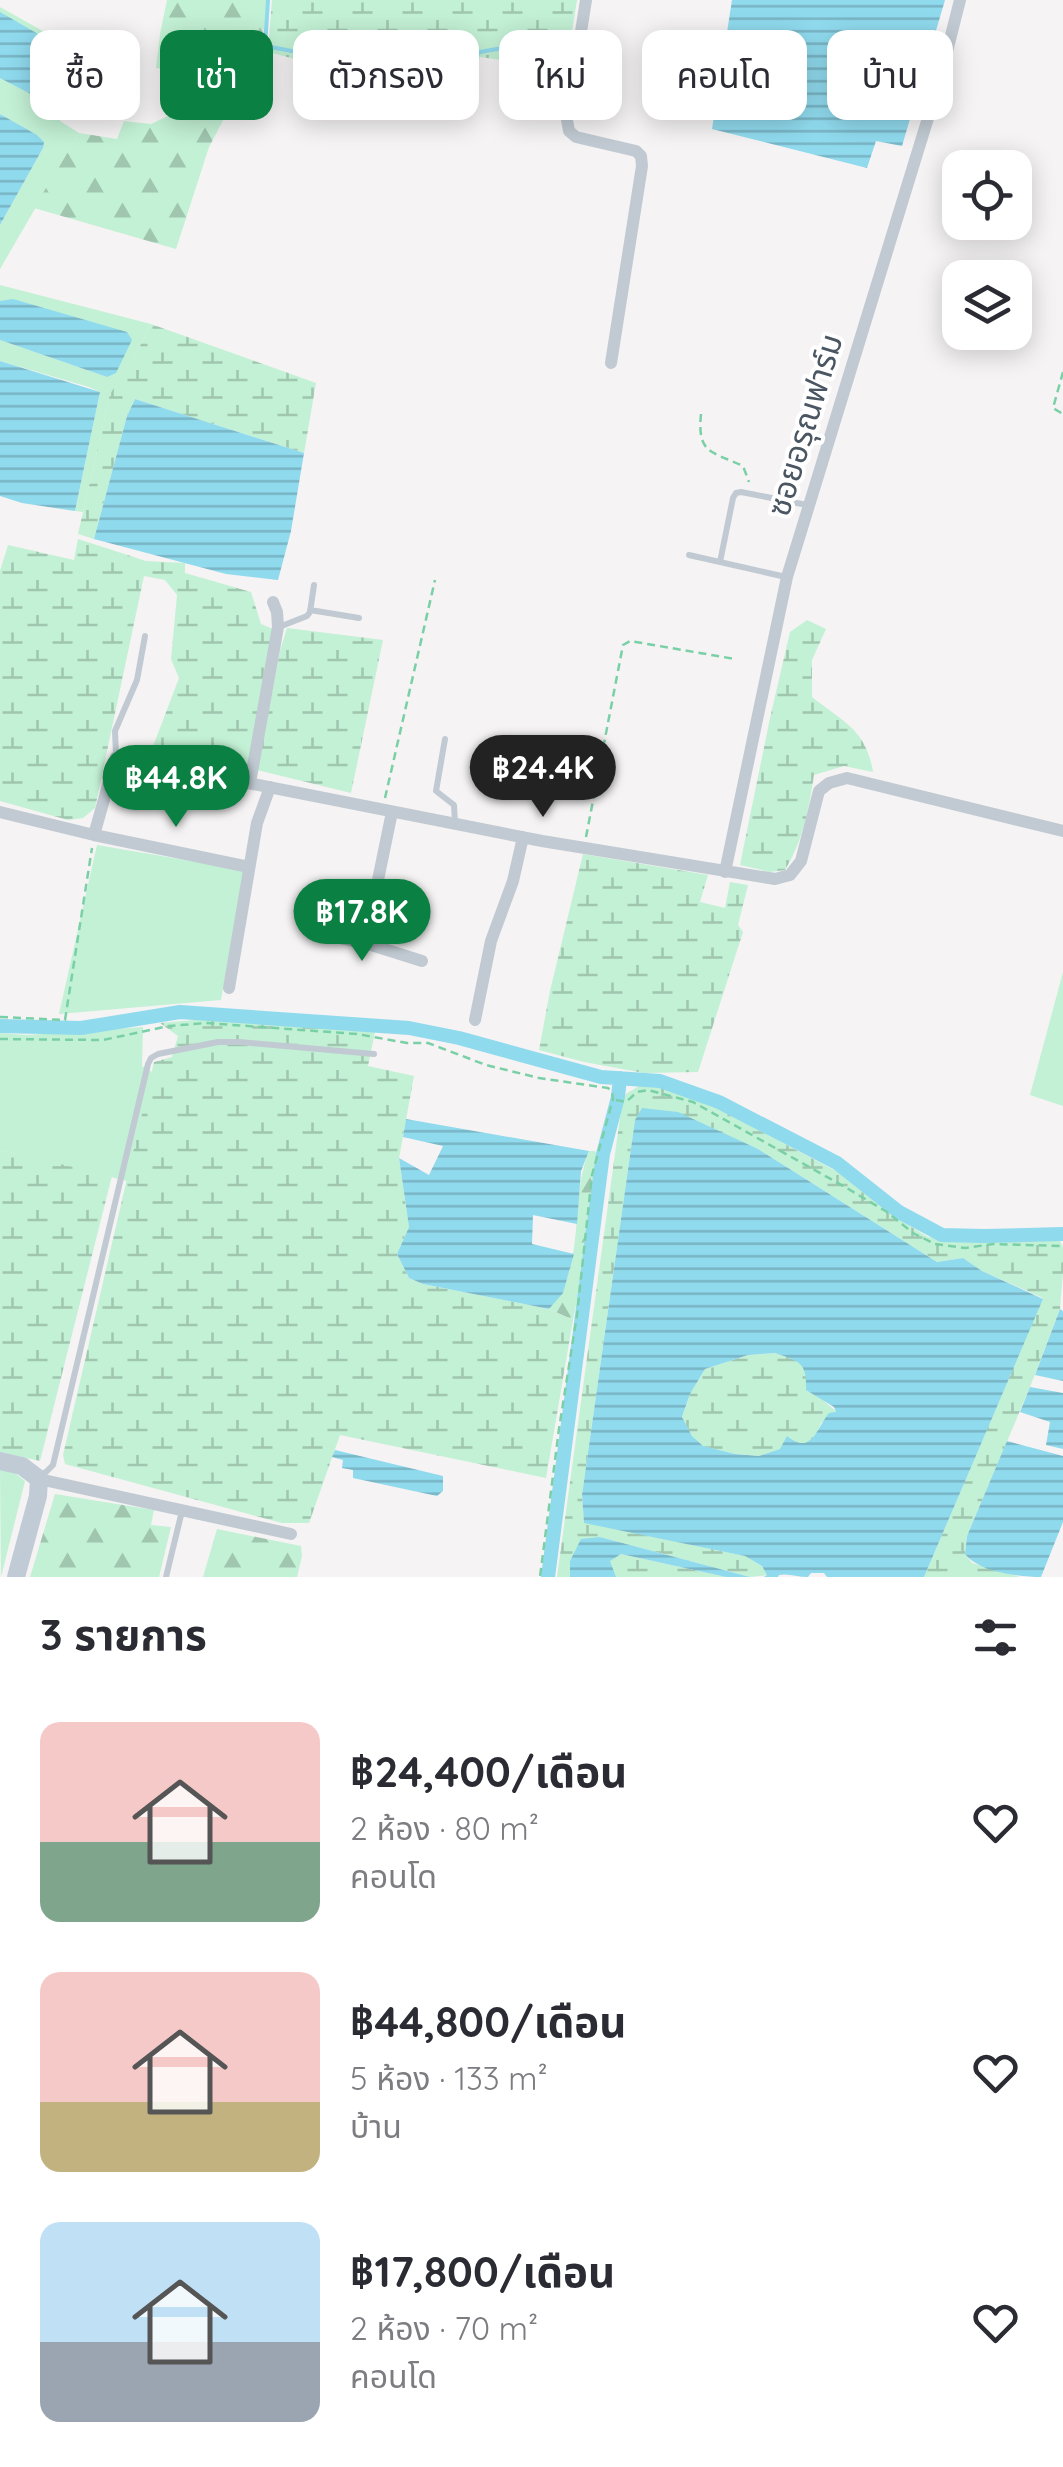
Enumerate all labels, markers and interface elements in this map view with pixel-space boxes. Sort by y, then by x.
chip: ซื้อ [30,30,140,120]
chip: เช่า [160,30,273,120]
chip: ตัวกรอง [293,30,479,120]
chip: ใหม่ [499,30,622,120]
chip: คอนโด [642,30,807,120]
chip: บ้าน [827,30,953,120]
map controls [942,150,1032,350]
button: locate [942,150,1032,240]
button: layers [942,260,1032,350]
street label: ซอยอรุณฟาร์ม [757,329,851,521]
pin: ฿24.4K [462,735,624,820]
pin: ฿44.8K [95,745,257,830]
text: ฿24.4K [492,747,594,787]
text: ฿44.8K [125,757,227,797]
pin: ฿17.8K [281,879,443,964]
text: ฿17.8K [316,891,408,931]
text: 3 รายการ [40,1608,207,1661]
icon: filters [968,1610,1023,1665]
text: ฿24,400/เดือน [350,1745,627,1798]
icon: home [120,1762,240,1882]
icon: heart [968,1795,1023,1850]
text: 2 ห้อง · 80 m² [350,1808,539,1848]
text: คอนโด [350,1856,437,1896]
text: ฿44,800/เดือน [350,1995,626,2048]
icon: home [120,2012,240,2132]
icon: heart [968,2045,1023,2100]
text: 5 ห้อง · 133 m² [350,2058,548,2098]
text: บ้าน [350,2106,402,2146]
text: ฿17,800/เดือน [350,2245,615,2298]
icon: home [120,2262,240,2382]
icon: heart [968,2295,1023,2350]
text: 2 ห้อง · 70 m² [350,2308,538,2348]
text: คอนโด [350,2356,437,2396]

